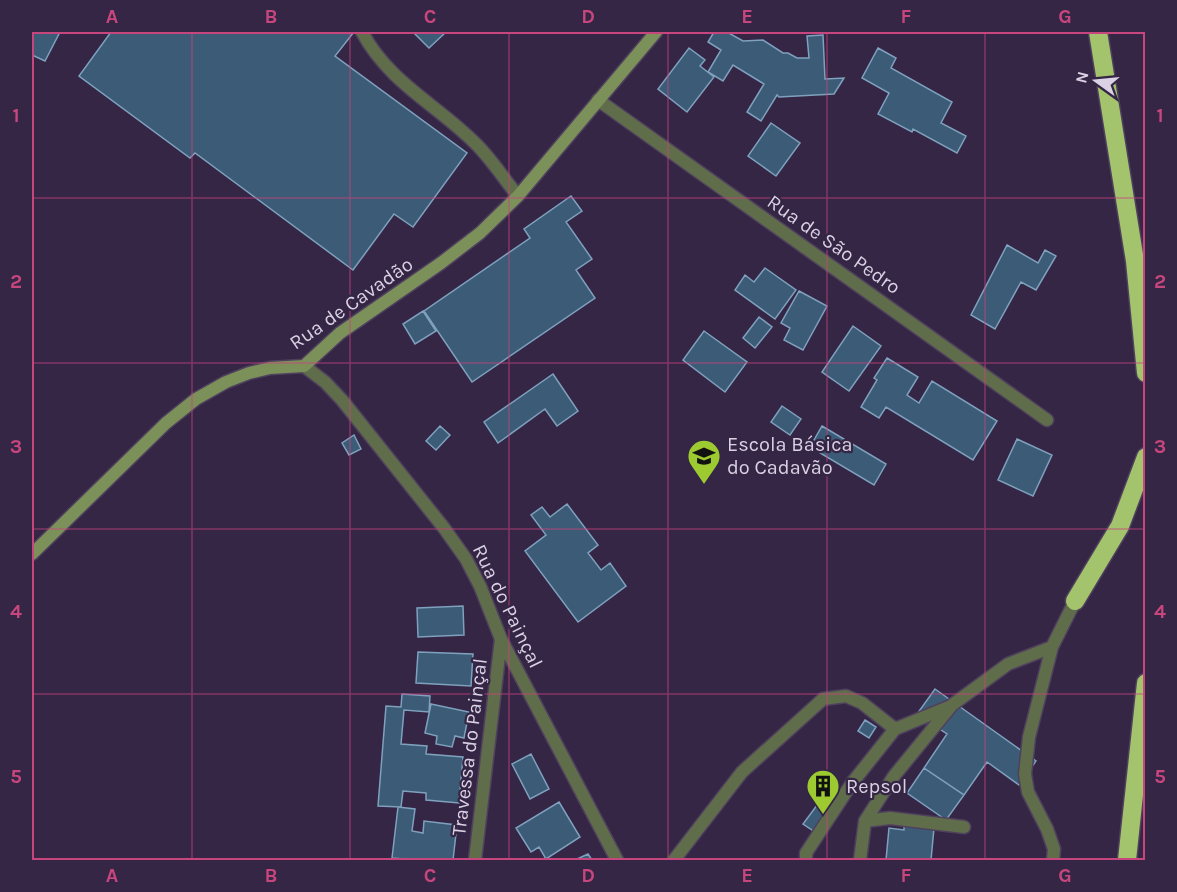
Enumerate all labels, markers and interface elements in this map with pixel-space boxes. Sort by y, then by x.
text: A [106,5,119,28]
text: B [265,5,277,28]
text: C [424,5,436,28]
text: D [581,5,595,28]
text: E [741,5,753,28]
text: F [901,5,912,28]
text: G [1058,5,1072,28]
north arrow [1066,51,1126,111]
text: N [1071,69,1093,85]
text: 1 [12,104,20,127]
text: 1 [1156,104,1164,127]
street label: Rua de São Pedro [763,190,905,299]
street label: Rua de Cavadão [285,252,417,354]
text: 2 [10,270,22,293]
text: 2 [1154,270,1166,293]
place label: Escola Básica do Cadavão [727,433,853,479]
text: 3 [10,435,22,458]
text: 3 [1154,435,1166,458]
school or university icon: Escola Básica do Cadavão [686,438,722,485]
street label: Rua do Painçal [468,541,547,672]
text: 4 [10,600,22,623]
text: 4 [1154,600,1166,623]
street label: Travessa do Painçal [447,657,492,837]
text: 5 [10,765,22,788]
text: 5 [1154,765,1166,788]
building icon: Repsol [805,768,841,815]
place label: Repsol [846,775,907,798]
text: A [106,864,119,887]
text: B [265,864,277,887]
text: C [424,864,436,887]
text: D [581,864,595,887]
text: E [741,864,753,887]
text: F [901,864,912,887]
text: G [1058,864,1072,887]

